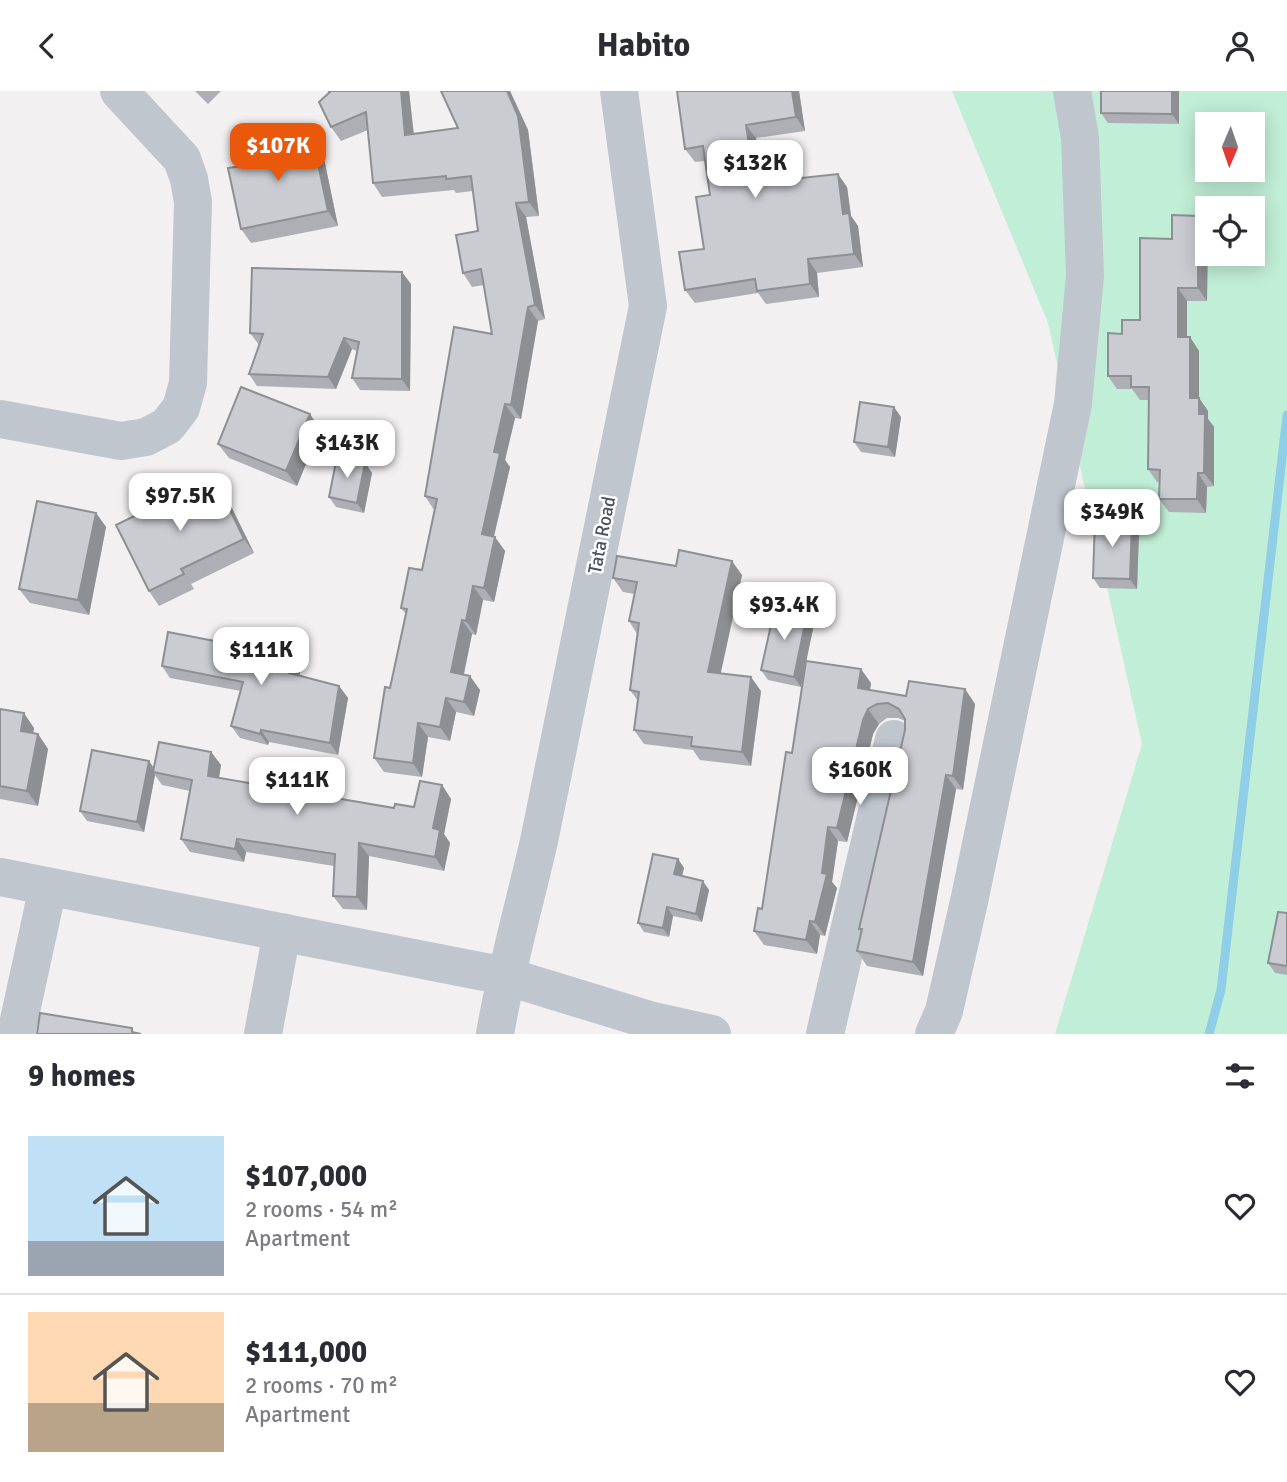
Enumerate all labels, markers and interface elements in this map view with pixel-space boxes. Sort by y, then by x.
text: Habito [597,26,690,65]
icon: back [28,27,66,65]
icon: person [1221,27,1259,65]
north arrow [1195,112,1265,182]
map controls [1195,112,1265,266]
pin: $107K [229,123,327,183]
text: $107K [246,131,310,160]
pin: $132K [706,141,804,200]
text: $132K [723,148,787,177]
button: locate [1195,196,1265,266]
pin: $143K [298,421,396,480]
text: $143K [315,428,379,457]
pin: $97.5K [123,473,237,533]
text: $97.5K [145,481,215,510]
pin: $349K [1063,489,1161,549]
street label: Tata Road [583,494,621,576]
text: $349K [1080,497,1144,526]
pin: $93.4K [727,582,841,642]
text: $93.4K [749,590,819,619]
pin: $111K [212,627,310,687]
text: $111K [229,635,293,664]
pin: $160K [811,747,909,807]
text: $160K [828,755,892,784]
pin: $111K [248,757,346,817]
text: $111K [265,765,329,794]
icon: filters [1221,1057,1259,1095]
text: 9 homes [28,1058,135,1095]
text: $107,000 [245,1158,367,1195]
icon: home [84,1164,168,1248]
icon: heart [1221,1187,1259,1225]
text: 2 rooms · 54 m² [245,1195,398,1224]
text: Apartment [245,1224,350,1253]
text: $111,000 [245,1334,367,1371]
icon: home [84,1340,168,1424]
icon: heart [1221,1363,1259,1401]
text: 2 rooms · 70 m² [245,1371,398,1400]
text: Apartment [245,1400,350,1429]

